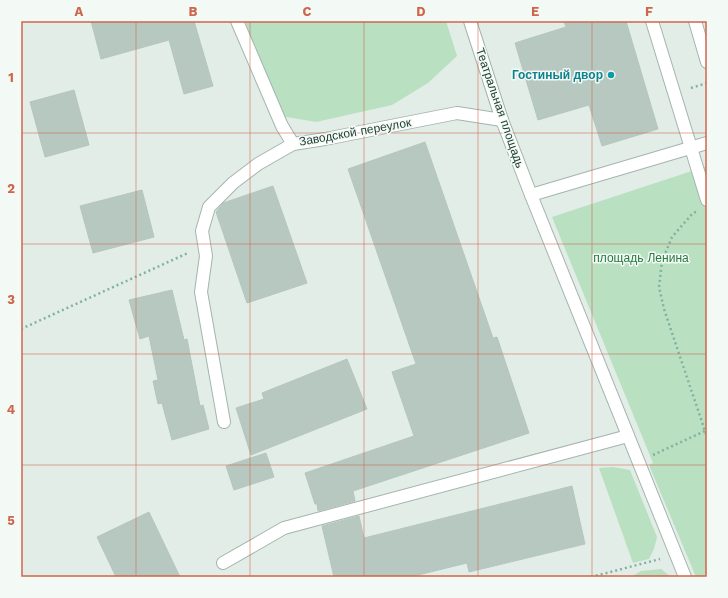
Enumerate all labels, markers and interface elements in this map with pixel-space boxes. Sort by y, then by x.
text: A [75,4,84,19]
text: B [189,4,198,19]
text: C [303,4,312,19]
text: D [416,4,426,19]
text: E [531,4,539,19]
text: F [645,4,653,19]
street label: Театральная площадь [473,46,527,170]
place label: Гостиный двор [512,68,603,82]
text: 1 [8,70,14,85]
marker: Гостиный двор [606,70,616,80]
street label: Заводской переулок [298,115,413,149]
text: 2 [7,181,15,196]
park label: площадь Ленина [593,251,689,265]
text: 3 [7,292,15,307]
text: 4 [7,402,16,417]
text: 5 [7,513,15,528]

